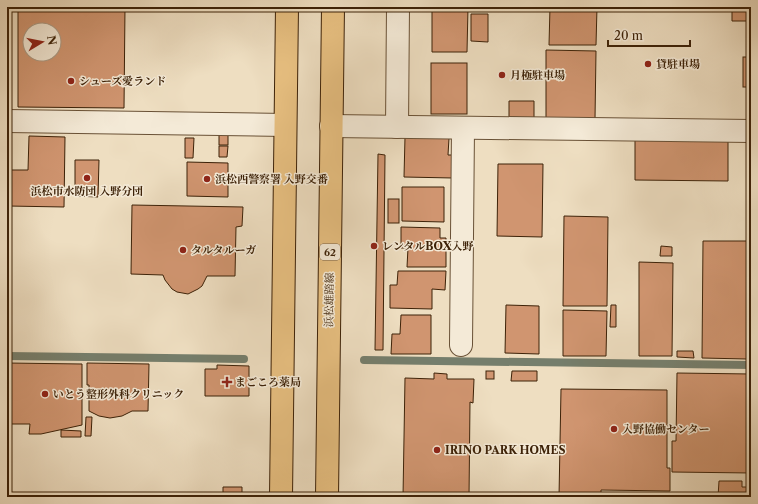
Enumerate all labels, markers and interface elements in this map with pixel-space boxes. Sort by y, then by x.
north arrow [22,22,62,62]
scale bar [608,22,690,48]
text: 20 m [614,28,643,43]
text: N [44,34,60,47]
place label: 貸駐車場 [656,57,700,71]
marker: 貸駐車場 [643,59,653,69]
place label: 月極駐車場 [510,68,565,82]
marker: 月極駐車場 [497,70,507,80]
place label: シューズ愛ランド [79,74,166,88]
marker: シューズ愛ランド [66,76,76,86]
place label: 浜松西警察署 入野交番 [215,172,329,186]
marker: 浜松市水防団 入野分団 [82,173,92,183]
marker: 浜松西警察署 入野交番 [202,174,212,184]
place label: 浜松市水防団 入野分団 [31,184,143,198]
place label: レンタルBOX入野 [382,239,474,253]
marker: レンタルBOX入野 [369,241,379,251]
place label: タルタルーガ [191,243,256,257]
road number: 62 [320,244,340,260]
marker: タルタルーガ [178,245,188,255]
street label: 浜松雄踏線 [322,272,336,328]
place label: まごころ薬局 [235,375,301,389]
marker: まごころ薬局 [222,377,232,387]
place label: いとう整形外科クリニック [53,387,184,401]
marker: いとう整形外科クリニック [40,389,50,399]
place label: 入野協働センター [622,422,710,436]
marker: 入野協働センター [609,424,619,434]
place label: IRINO PARK HOMES [445,443,566,457]
marker: IRINO PARK HOMES [432,445,442,455]

